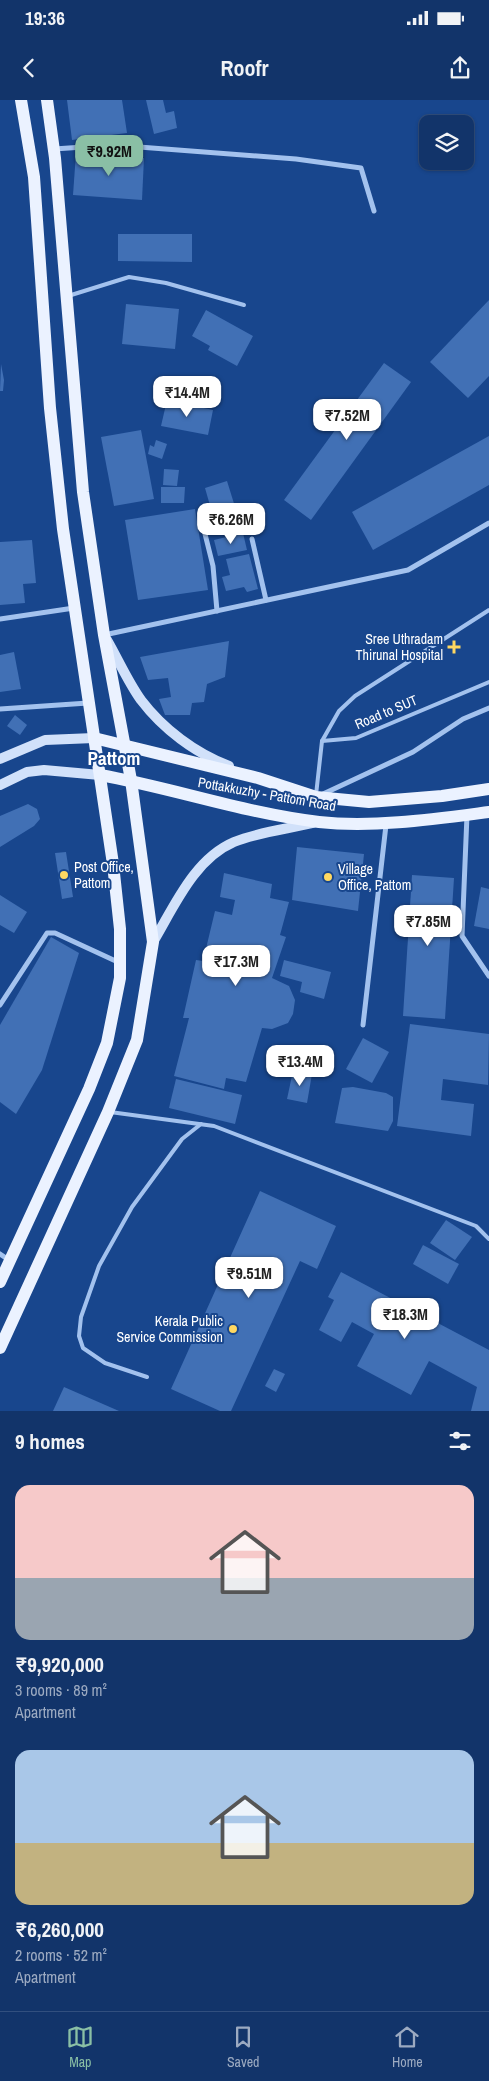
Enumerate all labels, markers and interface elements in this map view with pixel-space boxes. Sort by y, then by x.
text: 19:36 [25,5,65,31]
text: Roofr [220,53,269,83]
icon: back [15,54,43,82]
icon: share [446,54,474,82]
map controls [419,115,474,170]
button: layers [419,115,474,170]
pin: ₹9.92M [68,134,150,177]
text: ₹9.92M [86,140,132,162]
pin: ₹14.4M [146,376,228,418]
text: ₹14.4M [164,381,210,403]
pin: ₹7.52M [306,398,388,441]
text: ₹7.52M [324,404,370,426]
pin: ₹6.26M [190,502,272,545]
text: ₹6.26M [208,508,254,530]
place label: Sree Uthradam Thirunal Hospital [356,630,443,664]
marker: Sree Uthradam Thirunal Hospital [447,640,461,654]
street label: Road to SUT [352,691,420,733]
district label: Pattom [88,745,140,771]
street label: Pottakkuzhy - Pattom Road [197,773,337,815]
place label: Post Office, Pattom [74,858,134,892]
place label: Village Office, Pattom [338,860,411,894]
marker: Post Office, Pattom [58,869,70,881]
marker: Village Office, Pattom [322,871,334,883]
pin: ₹7.85M [387,904,469,947]
text: ₹7.85M [405,910,451,932]
pin: ₹17.3M [195,944,277,987]
text: ₹17.3M [213,950,259,972]
pin: ₹13.4M [259,1044,341,1087]
text: ₹13.4M [277,1050,323,1072]
pin: ₹9.51M [208,1256,290,1299]
text: ₹9.51M [226,1262,272,1284]
pin: ₹18.3M [364,1298,446,1340]
text: ₹18.3M [382,1303,428,1325]
place label: Kerala Public Service Commission [116,1312,223,1346]
marker: Kerala Public Service Commission [227,1323,239,1335]
text: 9 homes [15,1427,85,1456]
icon: filters [446,1427,474,1455]
icon: home [200,1517,290,1607]
text: ₹9,920,000 [15,1650,104,1679]
text: 3 rooms · 89 m² [15,1679,107,1701]
text: Apartment [15,1701,76,1723]
icon: home [200,1782,290,1872]
text: ₹6,260,000 [15,1915,104,1944]
text: 2 rooms · 52 m² [15,1944,107,1966]
text: Apartment [15,1966,76,1988]
tab: Map [66,2023,94,2071]
tab: Saved [227,2023,259,2071]
tab: Home [392,2023,423,2071]

